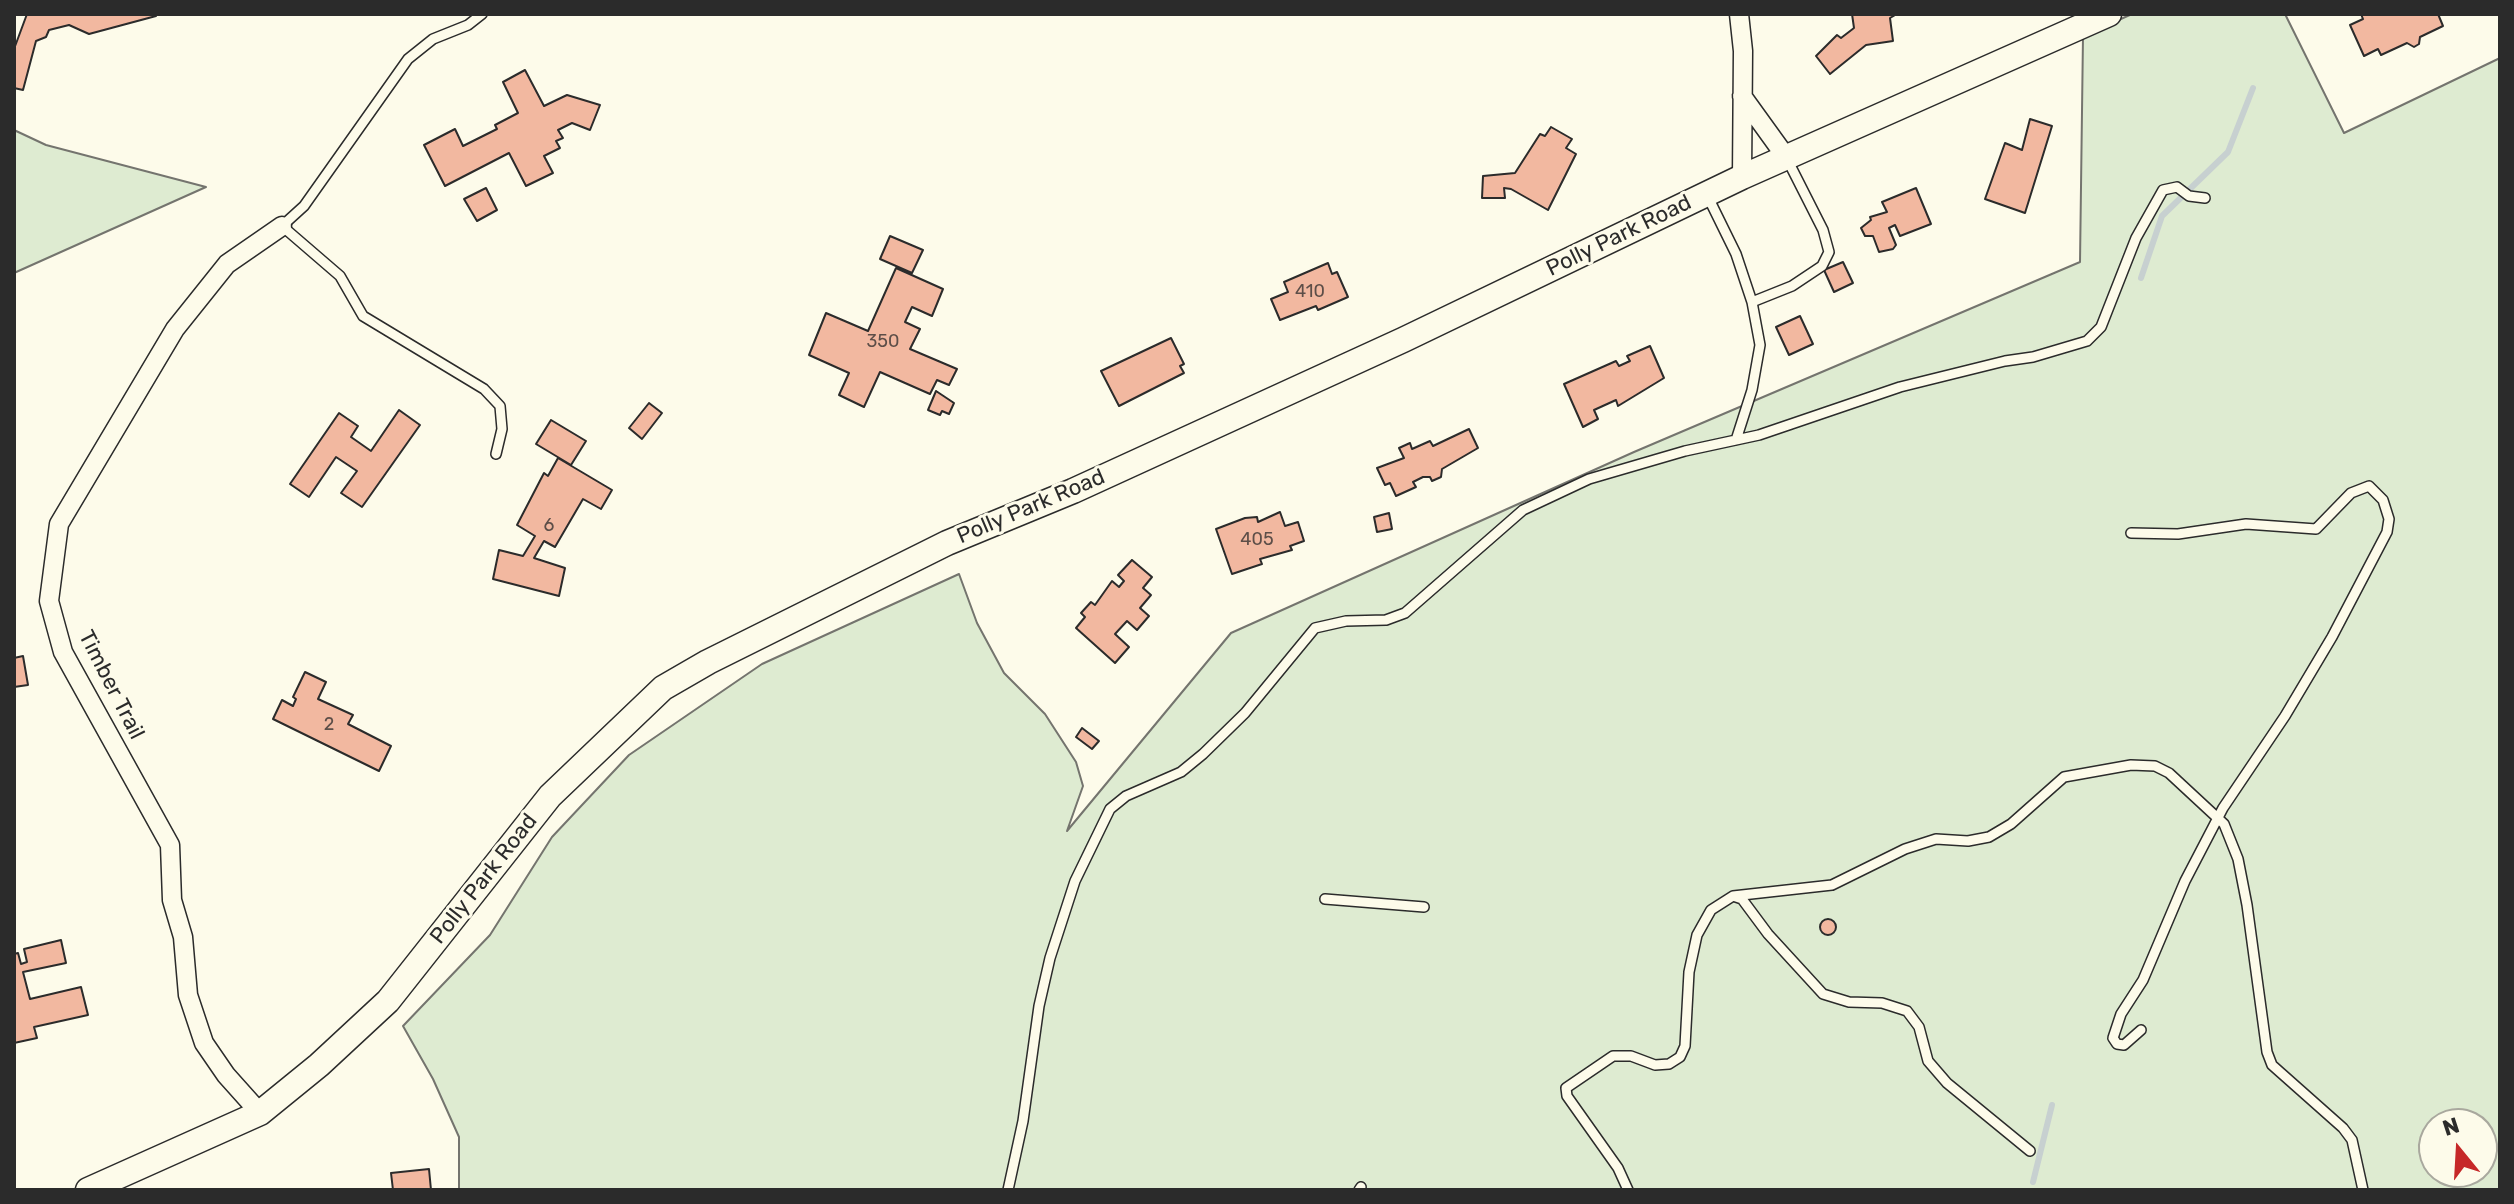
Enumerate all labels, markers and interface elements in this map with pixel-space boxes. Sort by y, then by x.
street label: Polly Park Road [1542,189,1696,283]
house number: 410 [1295,281,1325,303]
house number: 350 [867,331,899,353]
street label: Polly Park Road [953,464,1109,550]
house number: 6 [544,515,554,537]
house number: 405 [1240,529,1274,551]
street label: Timber Trail [72,626,150,744]
house number: 2 [324,714,334,736]
street label: Polly Park Road [425,809,543,949]
north arrow [2418,1108,2498,1188]
text: N [2439,1111,2463,1142]

